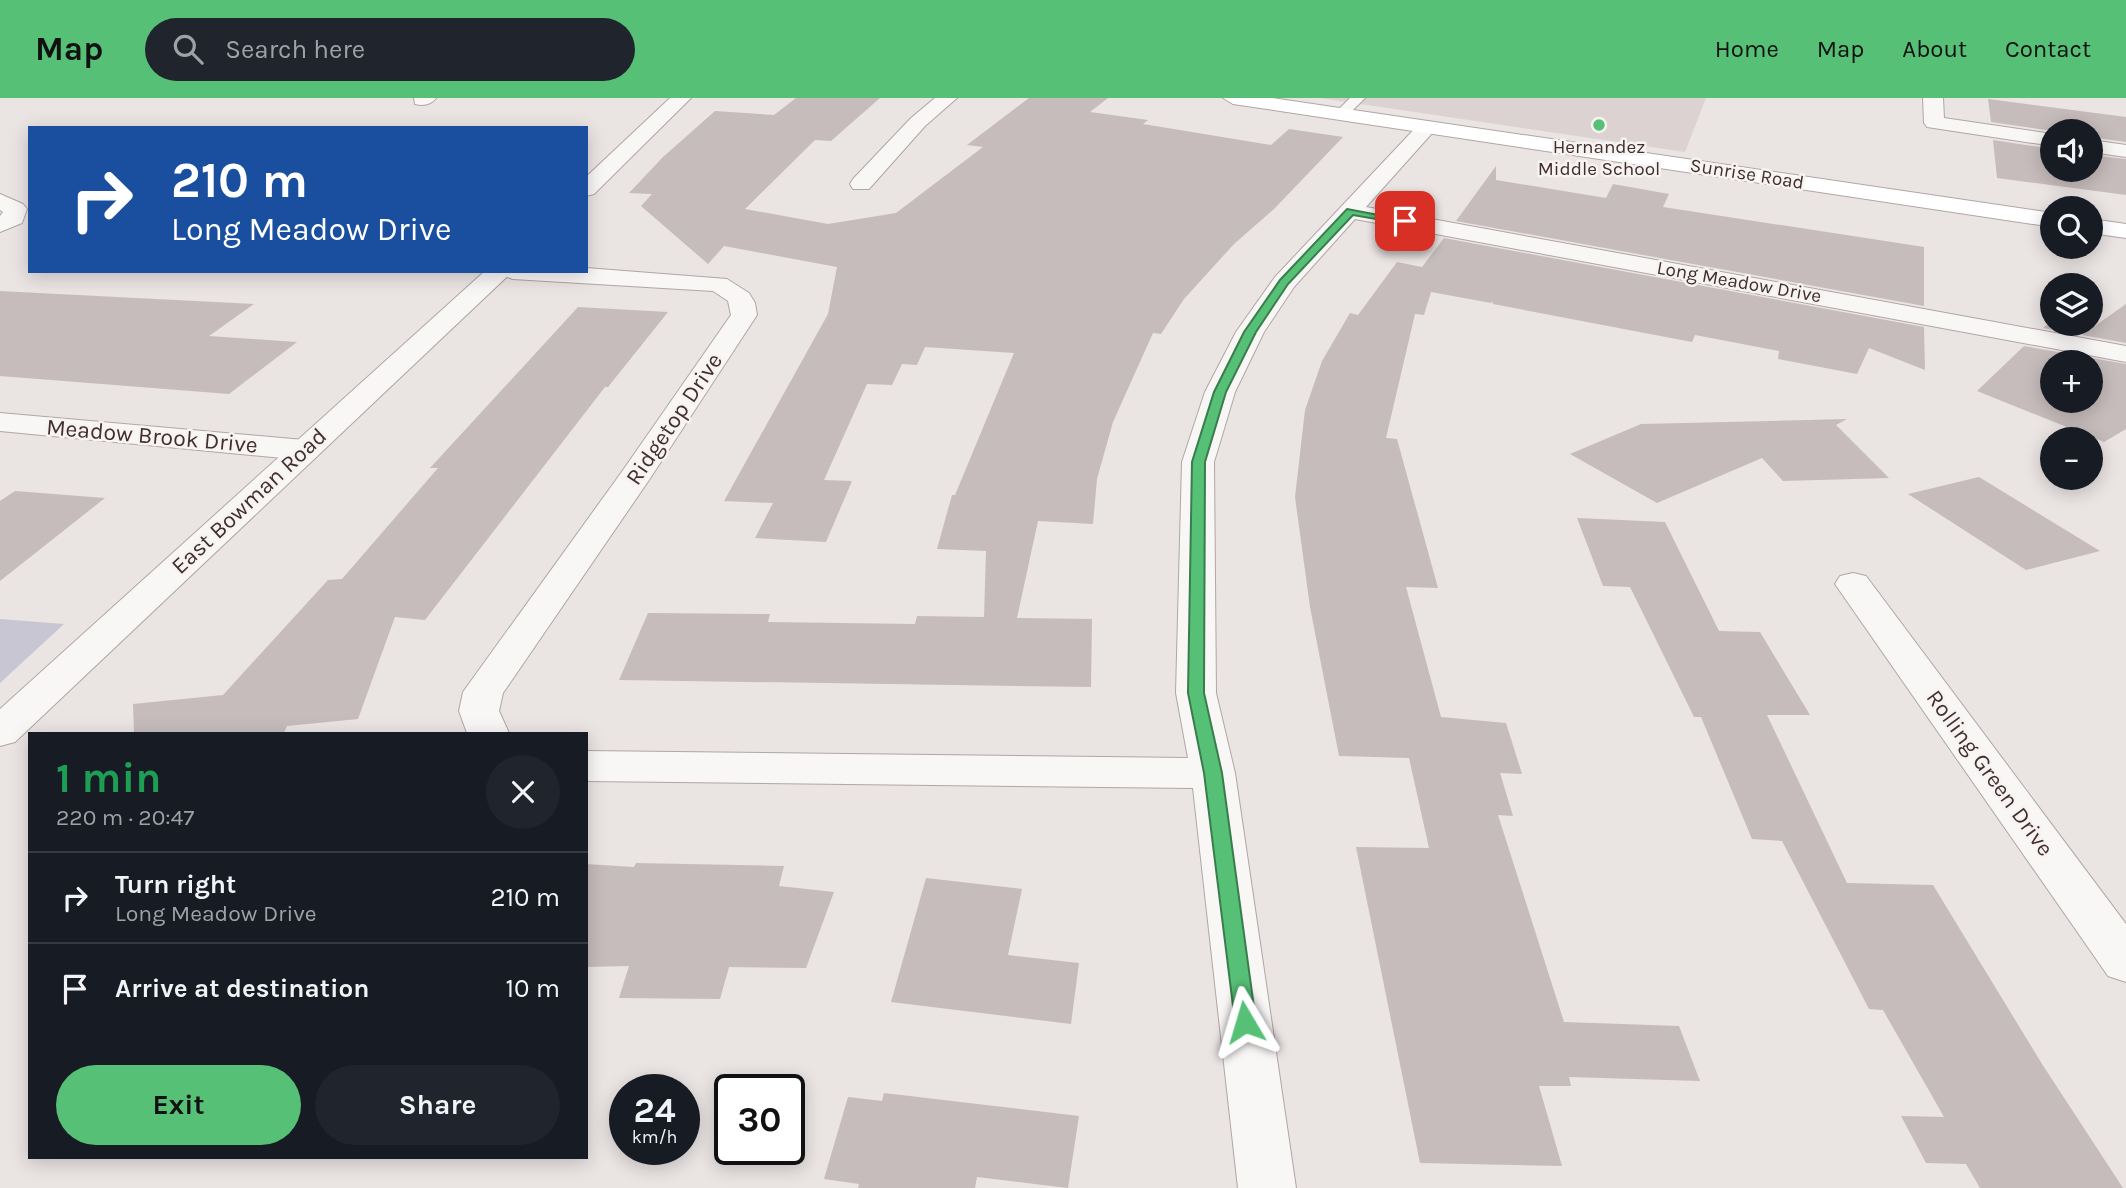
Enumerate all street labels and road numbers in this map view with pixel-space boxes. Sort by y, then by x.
street label: Sunrise Road [1688,154,1806,194]
street label: Long Meadow Drive [1655,257,1823,307]
street label: Ridgetop Drive [620,348,728,490]
street label: Meadow Brook Drive [45,413,259,459]
street label: East Bowman Road [166,422,332,580]
street label: Rolling Green Drive [1921,685,2059,861]

